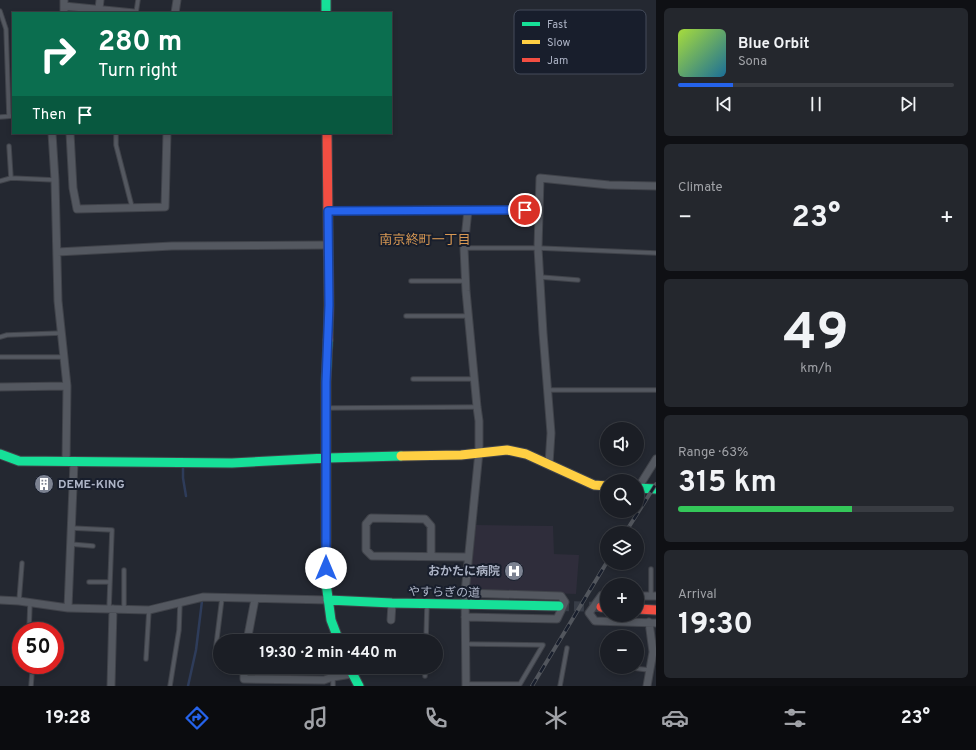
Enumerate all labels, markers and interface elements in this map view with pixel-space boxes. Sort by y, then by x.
legend [514,10,646,74]
text: Fast [547,18,567,32]
text: 280 m [98,25,182,61]
icon: right [32,28,84,80]
text: Blue Orbit [738,35,809,54]
text: Slow [547,36,570,50]
text: Jam [547,54,568,68]
text: Sona [738,54,767,70]
text: Turn right [98,60,178,83]
icon: previous [713,93,735,115]
icon: pause [805,93,827,115]
icon: next [897,93,919,115]
icon: arrive [74,104,96,126]
text: Then [32,106,66,125]
text: Climate [678,180,723,196]
pin [508,193,542,227]
icon: arrive [514,199,536,221]
text: 23° [792,200,840,237]
text: − [678,205,692,232]
text: + [940,205,954,232]
district label: 南京終町一丁目 [379,232,471,249]
text: 49 [783,302,849,368]
text: km/h [800,361,832,377]
map controls [600,422,644,674]
button: sound [600,422,644,466]
text: Range · 63% [678,445,748,461]
text: 315 km [678,465,777,502]
building icon: DEME-KING [33,473,55,495]
button: search [600,474,644,518]
place label: DEME-KING [58,477,125,493]
button: layers [600,526,644,570]
position arrow [305,547,347,589]
hospital icon: おかたに病院 [503,560,525,582]
place label: おかたに病院 [428,564,500,580]
button: + [600,578,644,622]
street label: やすらぎの道 [408,584,480,602]
text: Arrival [678,587,717,603]
text: 19:30 [678,607,753,644]
speed limit sign: 50 [12,622,64,674]
button: − [600,630,644,674]
text: 19:30 · 2 min · 440 m [259,644,397,663]
icon: directions [183,704,211,732]
icon: music [302,704,330,732]
icon: phone [422,704,450,732]
icon: climate [542,704,570,732]
icon: car [661,704,689,732]
icon: filters [781,704,809,732]
text: 19:28 [46,707,91,730]
text: 23° [901,707,930,730]

